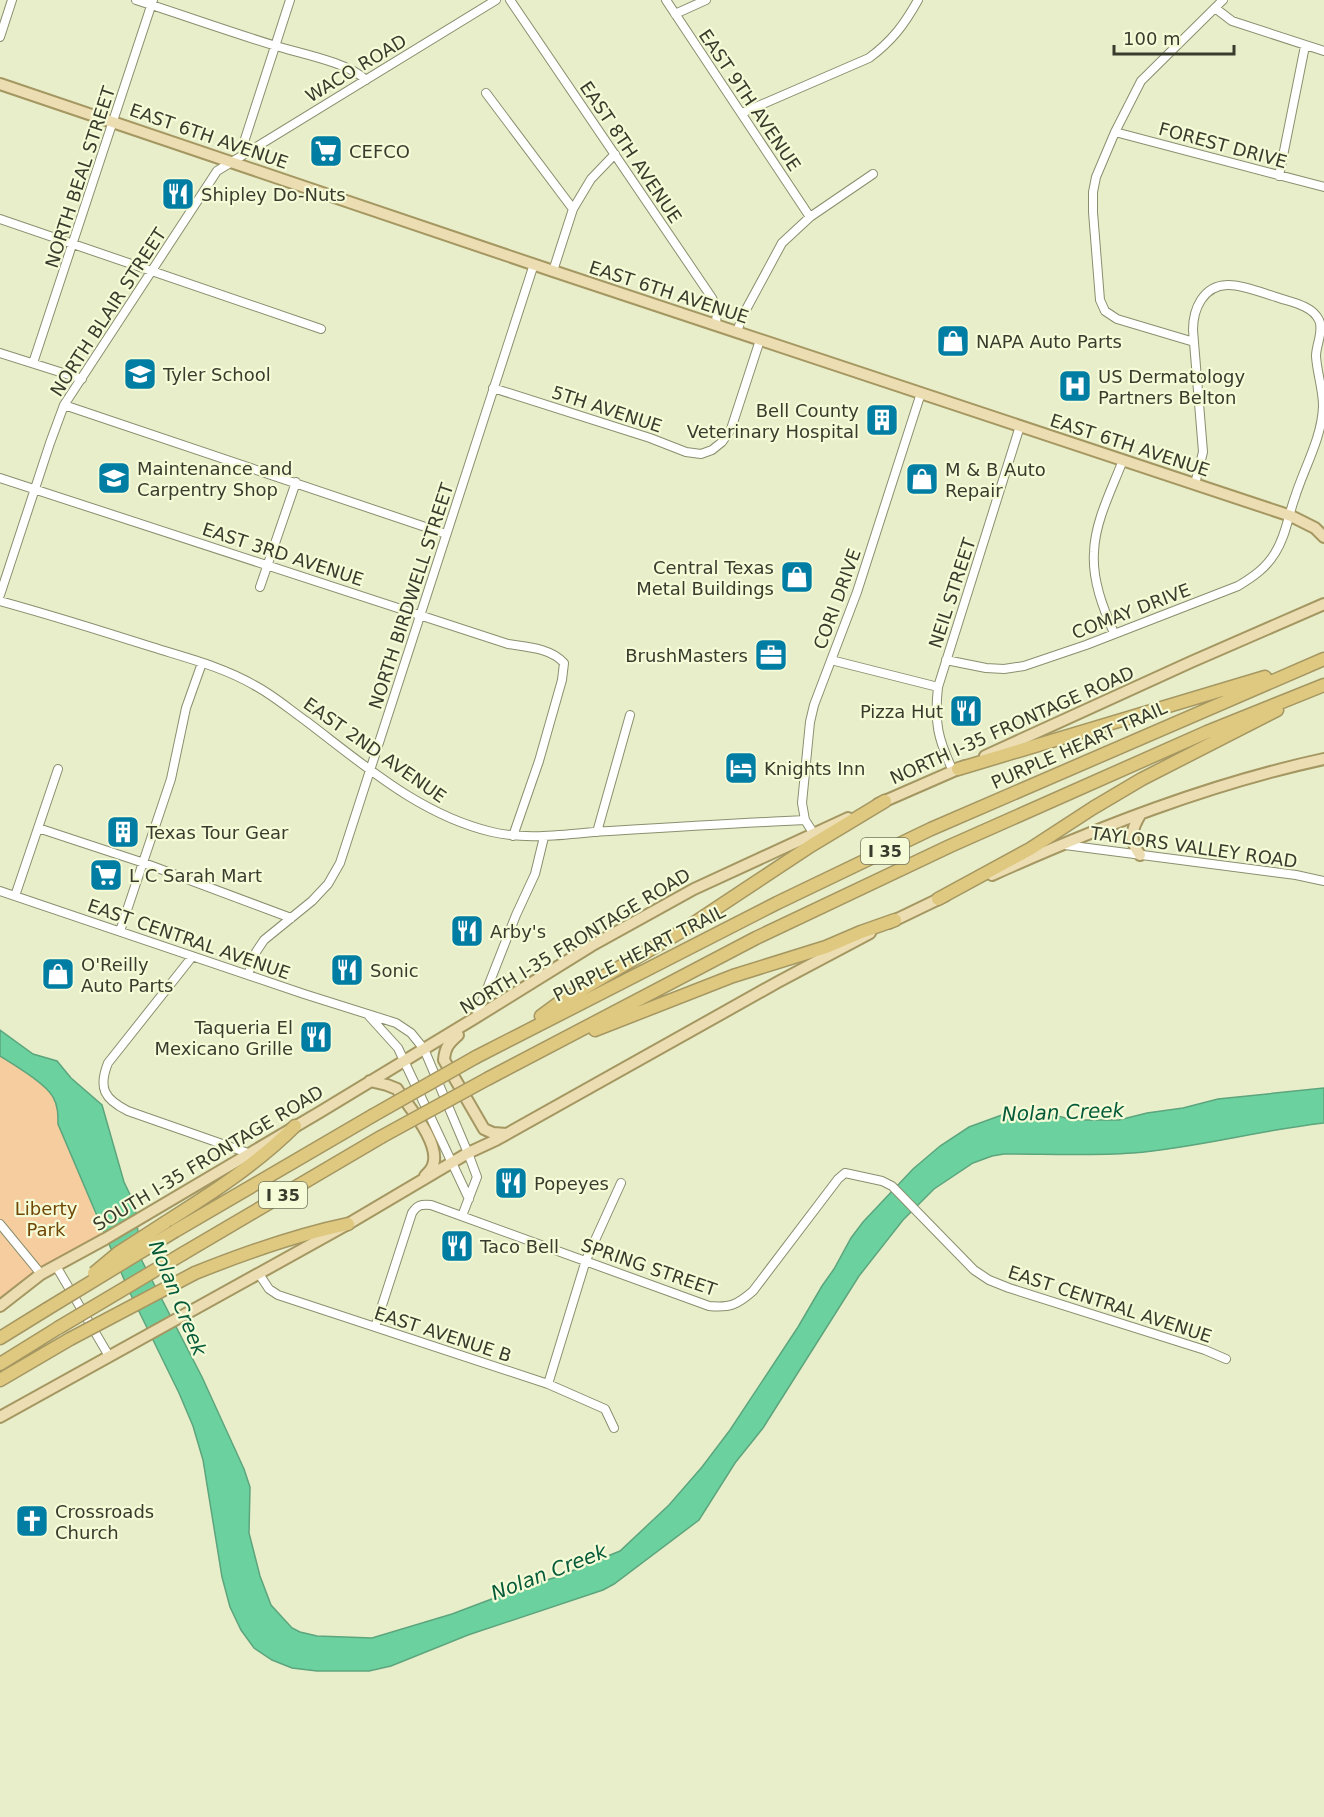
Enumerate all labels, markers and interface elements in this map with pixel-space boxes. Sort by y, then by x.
scale bar [1114,18,1234,56]
street label: EAST 9TH AVENUE [695,25,805,175]
text: 100 m [1123,28,1181,49]
street label: WACO ROAD [302,30,410,106]
street label: EAST 8TH AVENUE [576,77,686,227]
street label: NORTH BEAL STREET [41,83,120,270]
street label: EAST 6TH AVENUE [127,99,291,173]
street label: FOREST DRIVE [1157,118,1289,172]
supermarket icon: CEFCO [308,133,344,169]
place label: CEFCO [349,141,410,162]
restaurant icon: Shipley Do-Nuts [160,176,196,212]
place label: Shipley Do-Nuts [201,184,346,205]
street label: NORTH BLAIR STREET [46,223,171,400]
street label: EAST 6TH AVENUE [587,256,751,328]
shop icon: NAPA Auto Parts [935,323,971,359]
place label: NAPA Auto Parts [976,331,1122,352]
school or university icon: Tyler School [122,356,158,392]
place label: Tyler School [162,364,271,385]
place label: US Dermatology Partners Belton [1098,366,1245,408]
hospital icon: US Dermatology Partners Belton [1057,368,1093,404]
street label: 5TH AVENUE [549,381,665,437]
place label: Bell County Veterinary Hospital [687,400,859,442]
building icon: Bell County Veterinary Hospital [864,402,900,438]
street label: EAST 6TH AVENUE [1048,409,1212,481]
place label: Maintenance and Carpentry Shop [137,458,293,500]
place label: M & B Auto Repair [945,459,1046,501]
school or university icon: Maintenance and Carpentry Shop [96,460,132,496]
shop icon: M & B Auto Repair [904,461,940,497]
street label: NORTH BIRDWELL STREET [364,479,458,712]
street label: EAST 3RD AVENUE [200,518,366,590]
street label: NEIL STREET [924,534,980,651]
street label: CORI DRIVE [809,546,865,652]
place label: Central Texas Metal Buildings [636,557,774,599]
shop icon: Central Texas Metal Buildings [779,559,815,595]
street label: COMAY DRIVE [1069,579,1193,643]
office icon: BrushMasters [753,637,789,673]
place label: BrushMasters [625,645,748,666]
street label: NORTH I-35 FRONTAGE ROAD [887,661,1137,789]
street label: EAST 2ND AVENUE [300,693,450,807]
restaurant icon: Pizza Hut [948,693,984,729]
street label: PURPLE HEART TRAIL [988,697,1170,793]
place label: Pizza Hut [860,701,943,722]
hotel icon: Knights Inn [723,750,759,786]
place label: Knights Inn [764,758,865,779]
building icon: Texas Tour Gear [105,814,141,850]
place label: Texas Tour Gear [145,822,289,843]
street label: TAYLORS VALLEY ROAD [1088,822,1299,872]
road number: I 35 [861,838,909,864]
supermarket icon: L C Sarah Mart [88,857,124,893]
street label: NORTH I-35 FRONTAGE ROAD [456,864,694,1018]
place label: L C Sarah Mart [129,865,262,886]
street label: EAST CENTRAL AVENUE [85,894,293,984]
street label: PURPLE HEART TRAIL [550,900,728,1006]
restaurant icon: Arby's [449,913,485,949]
place label: Arby's [490,921,546,942]
restaurant icon: Sonic [329,952,365,988]
place label: O'Reilly Auto Parts [81,954,173,996]
shop icon: O'Reilly Auto Parts [40,956,76,992]
place label: Sonic [370,960,419,981]
place label: Taqueria El Mexicano Grille [155,1017,293,1059]
restaurant icon: Taqueria El Mexicano Grille [298,1019,334,1055]
street label: SOUTH I-35 FRONTAGE ROAD [89,1081,327,1235]
water label: Nolan Creek [1001,1098,1126,1126]
restaurant icon: Popeyes [493,1165,529,1201]
place label: Popeyes [534,1173,609,1194]
road number: I 35 [259,1182,307,1208]
park label: Liberty Park [15,1198,78,1240]
restaurant icon: Taco Bell [439,1228,475,1264]
street label: SPRING STREET [578,1234,720,1300]
place label: Taco Bell [479,1236,559,1257]
water label: Nolan Creek [144,1237,213,1361]
street label: EAST CENTRAL AVENUE [1005,1261,1215,1347]
street label: EAST AVENUE B [372,1302,514,1366]
place label: Crossroads Church [55,1501,154,1543]
church icon: Crossroads Church [14,1503,50,1539]
water label: Nolan Creek [488,1538,612,1605]

